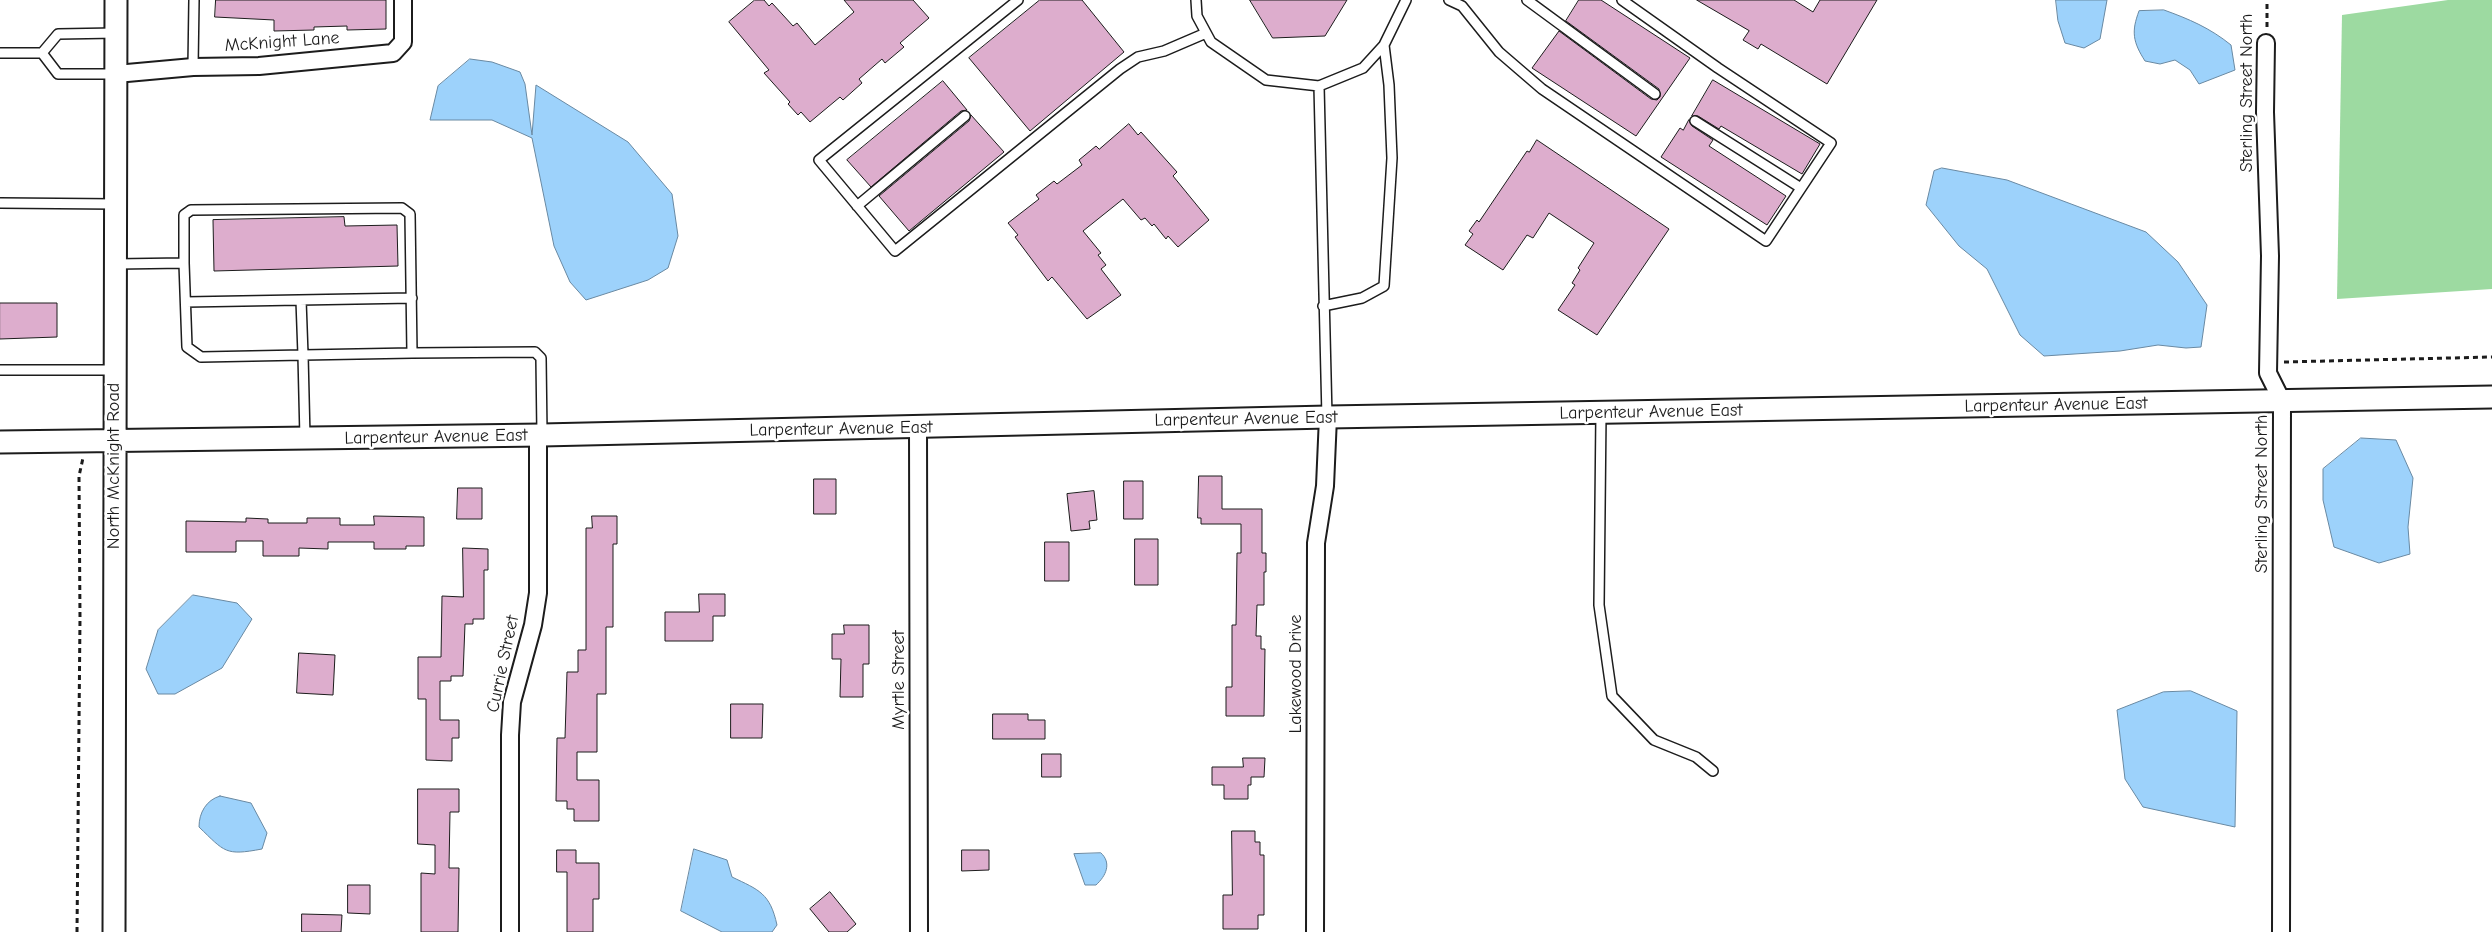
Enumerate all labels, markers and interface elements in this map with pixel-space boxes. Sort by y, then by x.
street label: Sterling Street North [2236,14,2258,172]
street label: McKnight Lane [224,27,340,57]
street label: North McKnight Road [103,383,125,549]
street label: Larpenteur Avenue East [1964,393,2148,417]
street label: Larpenteur Avenue East [1559,400,1743,424]
street label: Larpenteur Avenue East [1154,407,1338,431]
street label: Sterling Street North [2251,415,2273,573]
street label: Larpenteur Avenue East [749,417,933,441]
street label: Larpenteur Avenue East [344,425,528,449]
street label: Currie Street [482,613,524,715]
street label: Lakewood Drive [1285,614,1307,734]
street label: Myrtle Street [888,630,910,730]

